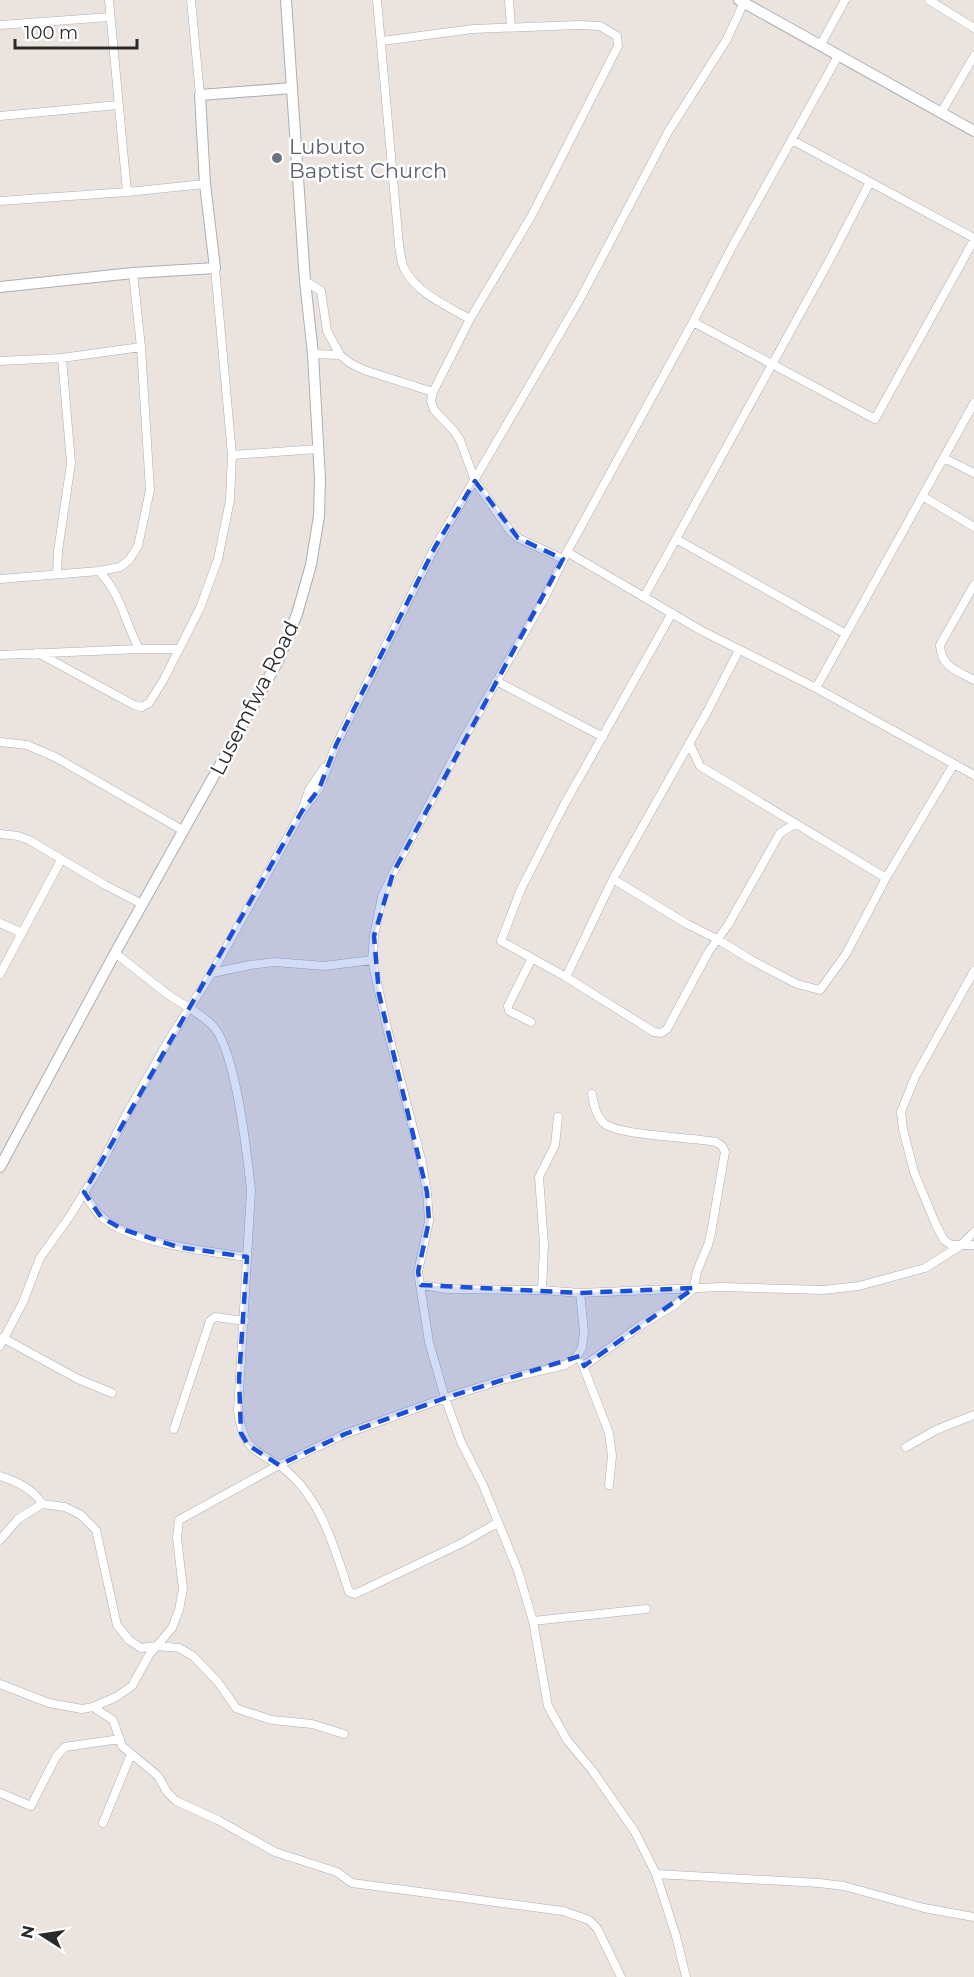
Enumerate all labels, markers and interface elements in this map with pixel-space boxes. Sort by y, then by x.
scale bar [15,12,136,50]
text: 100 m [24,22,78,44]
place label: Lubuto Baptist Church [289,134,447,183]
marker: Lubuto Baptist Church [270,151,284,165]
street label: Lusemfwa Road [204,617,304,779]
north arrow [12,1905,72,1965]
text: N [17,1924,38,1940]

